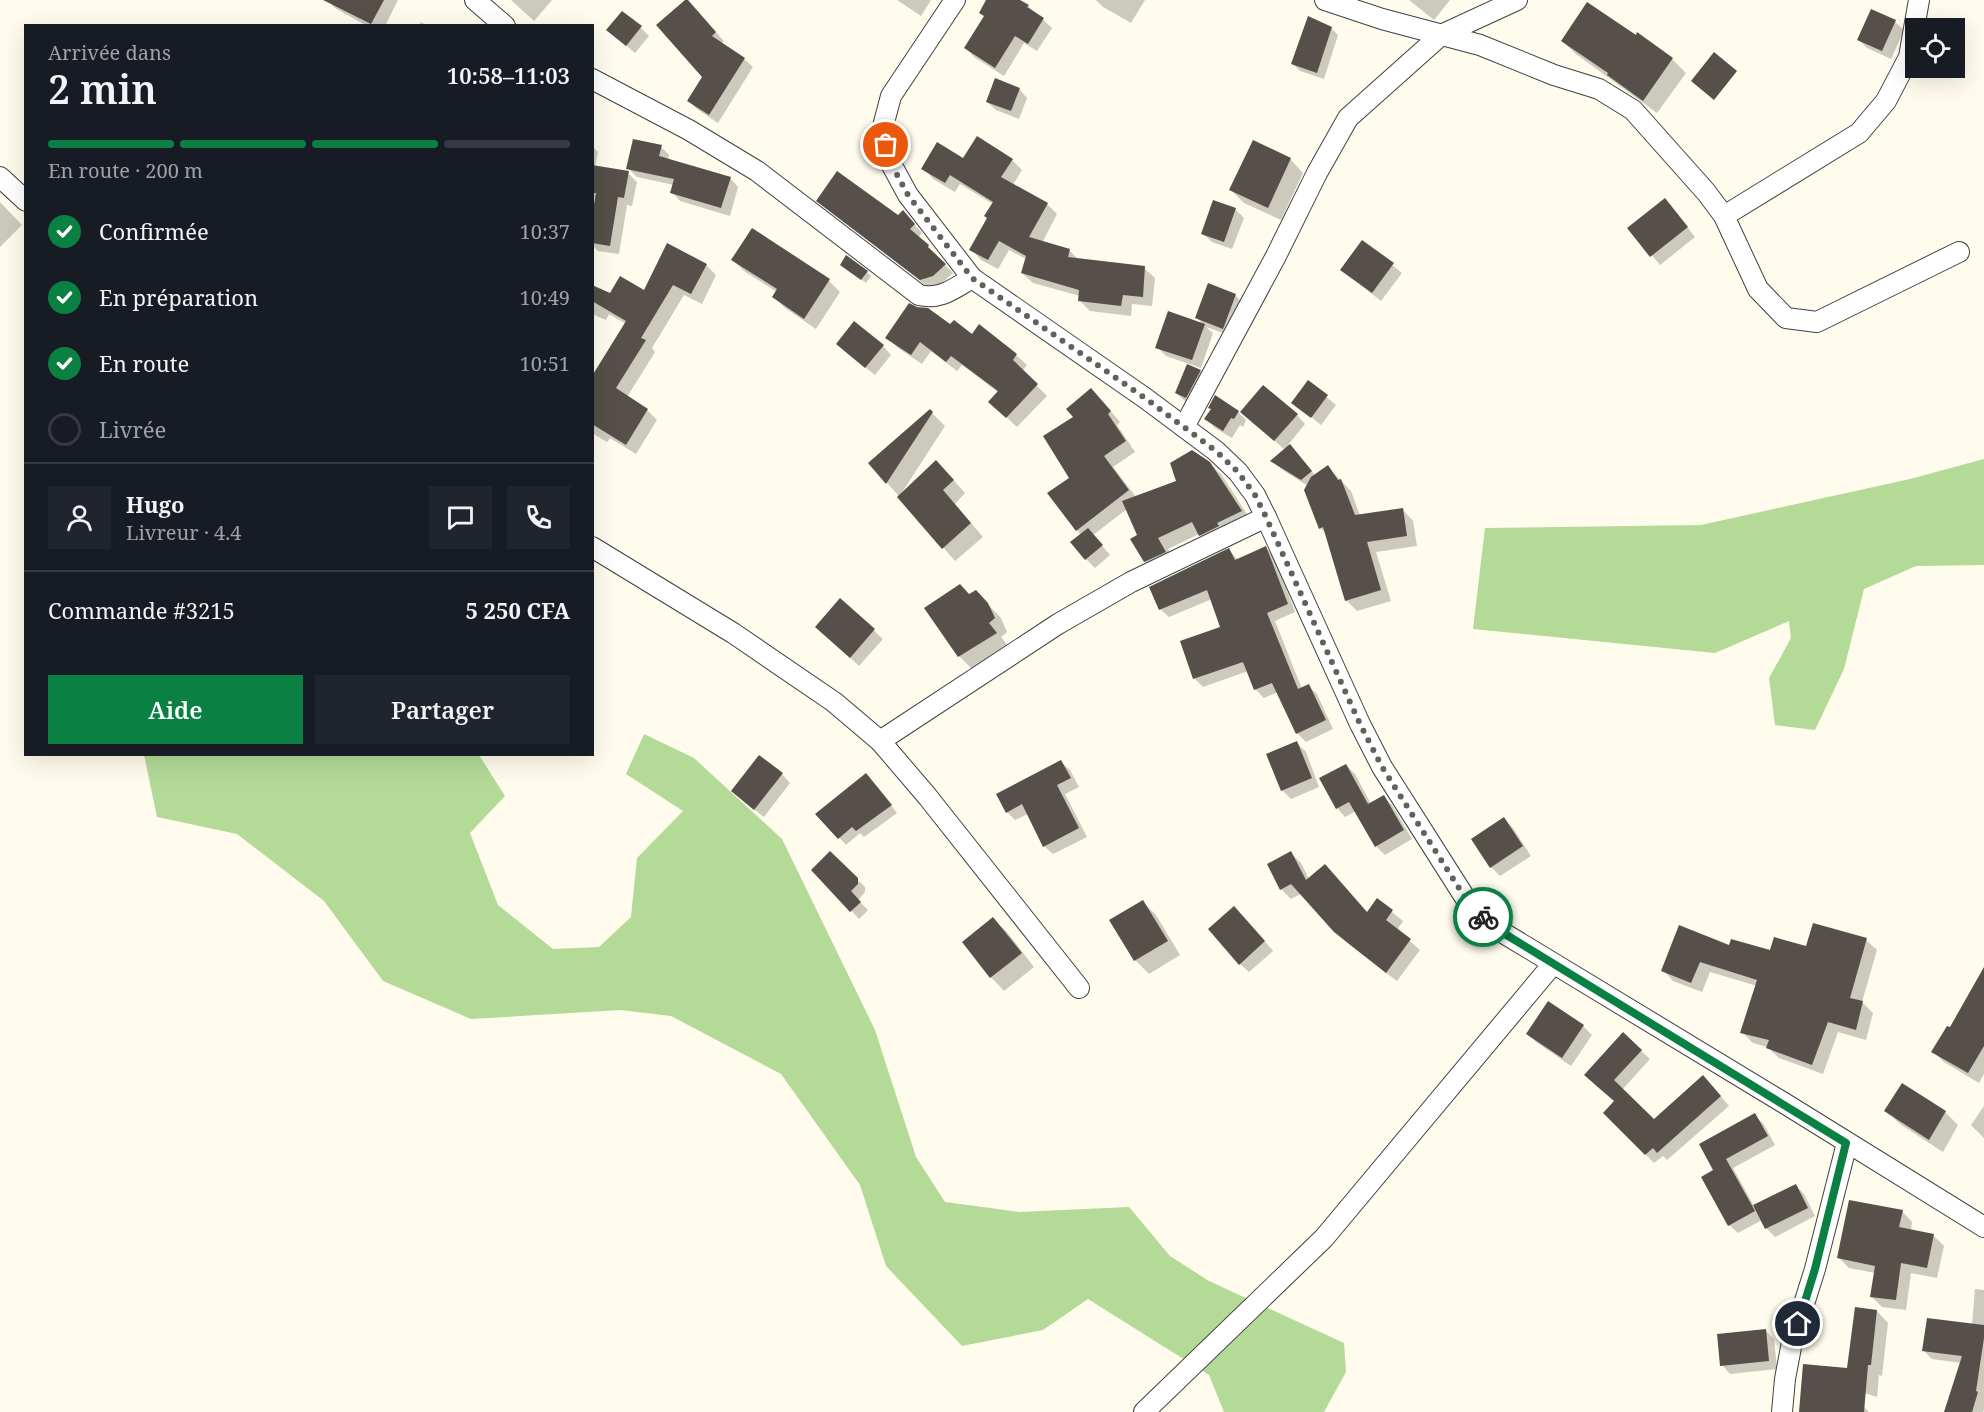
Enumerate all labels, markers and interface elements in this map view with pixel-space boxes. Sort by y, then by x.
map controls [1905,18,1965,78]
button: locate [1905,18,1965,78]
text: Arrivée dans [48,39,171,66]
text: 10:58–11:03 [447,60,570,90]
text: 2 min [48,62,157,115]
pin [860,119,911,170]
icon: bag [869,128,902,161]
text: En route · 200 m [48,157,203,184]
icon: check [48,215,81,248]
text: Confirmée [99,216,209,246]
text: 10:37 [520,218,570,245]
icon: check [48,281,81,314]
text: En préparation [99,282,258,312]
text: 10:49 [520,284,570,311]
icon: check [48,347,81,380]
text: En route [99,348,189,378]
text: 10:51 [520,350,570,377]
text: Livrée [99,414,166,444]
button: person [48,486,111,549]
button: chat [429,486,492,549]
button: phone [507,486,570,549]
text: Hugo [126,489,185,519]
text: Livreur · 4.4 [126,519,241,546]
text: Commande #3215 [48,595,235,625]
text: 5 250 CFA [465,595,570,625]
button: Aide [48,675,303,744]
button: Partager [315,675,570,744]
courier [1453,887,1513,947]
icon: bike [1467,901,1500,934]
pin [1772,1298,1823,1349]
icon: home [1781,1307,1814,1340]

